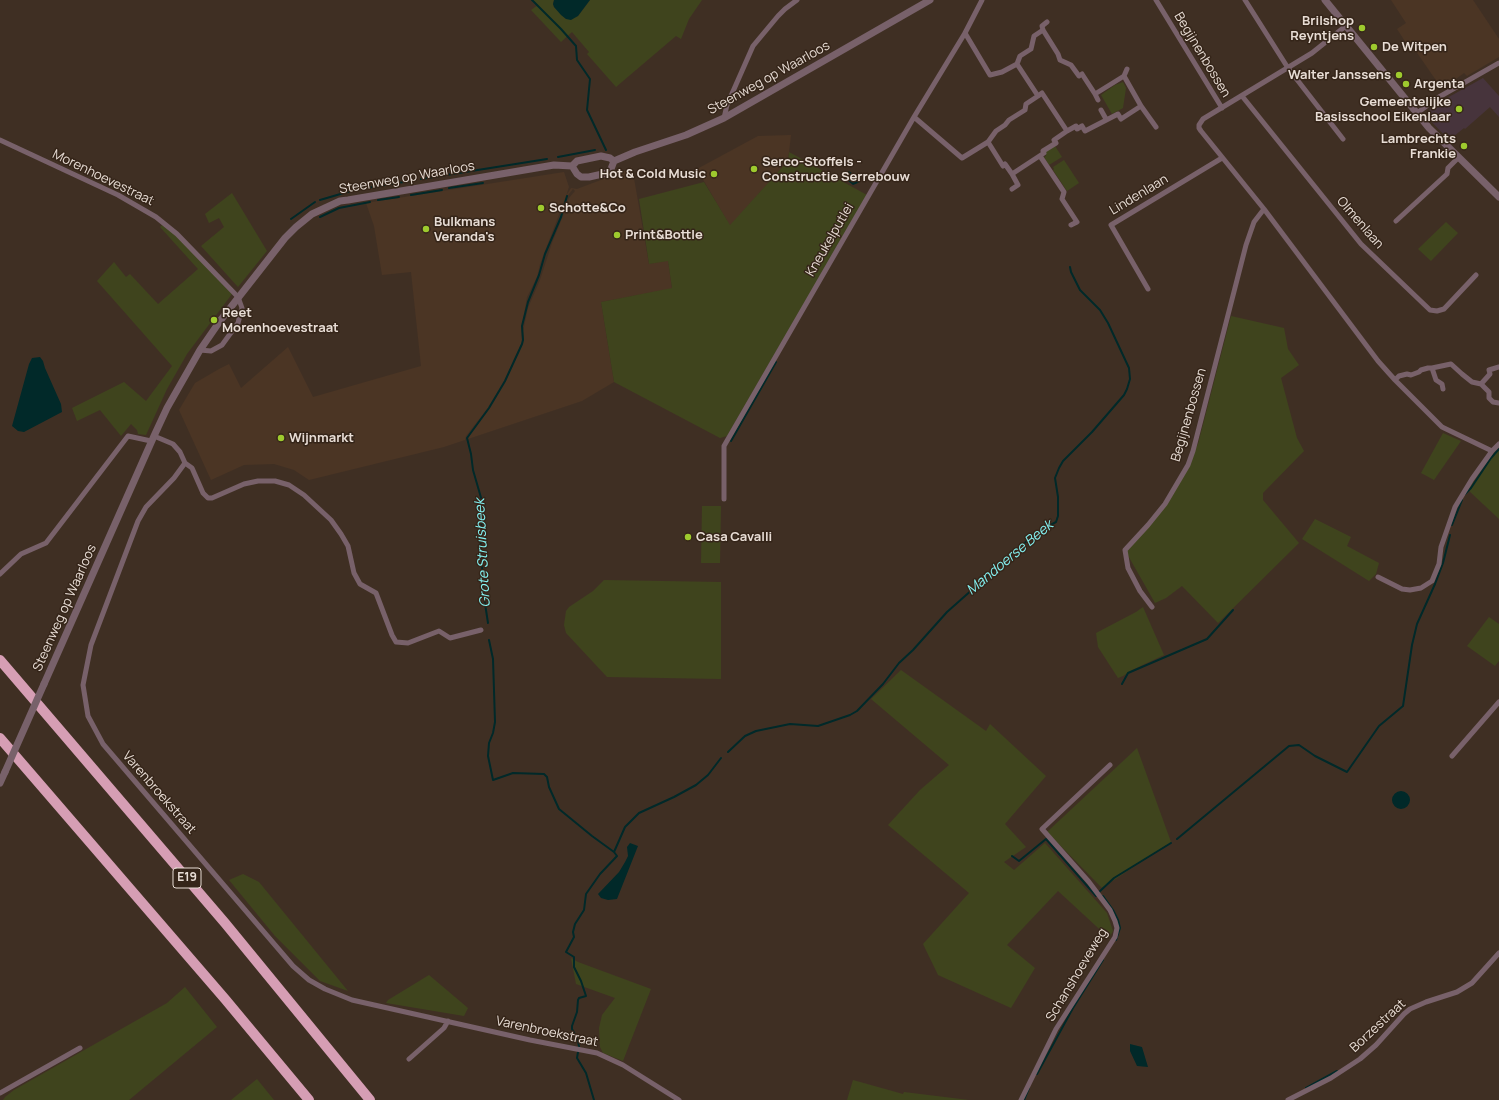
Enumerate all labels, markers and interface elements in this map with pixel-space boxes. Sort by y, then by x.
street label: Begijnenbossen [1170,10,1234,100]
place label: Brilshop Reyntjens [1290,13,1354,44]
marker: Brilshop Reyntjens [1357,23,1367,33]
street label: Steenweg op Waarloos [705,38,833,118]
place label: De Witpen [1382,39,1447,55]
marker: De Witpen [1369,42,1379,52]
place label: Walter Janssens [1288,67,1391,83]
marker: Walter Janssens [1394,70,1404,80]
place label: Argenta [1414,76,1465,92]
marker: Argenta [1401,79,1411,89]
place label: Gemeentelijke Basisschool Eikenlaar [1315,94,1451,125]
marker: Gemeentelijke Basisschool Eikenlaar [1454,104,1464,114]
place label: Lambrechts Frankie [1381,131,1456,162]
marker: Lambrechts Frankie [1459,141,1469,151]
street label: Morenhoevestraat [50,147,156,209]
place label: Serco-Stoffels - Constructie Serrebouw [762,154,910,185]
street label: Steenweg op Waarloos [338,158,476,198]
marker: Serco-Stoffels - Constructie Serrebouw [749,164,759,174]
place label: Hot & Cold Music [600,166,706,182]
marker: Hot & Cold Music [709,169,719,179]
street label: Lindenlaan [1107,171,1171,219]
street label: Olmenlaan [1333,194,1387,252]
place label: Schotte&Co [549,200,626,216]
street label: Kneukelputlei [803,201,857,279]
marker: Schotte&Co [536,203,546,213]
place label: Bulkmans Veranda's [434,214,495,245]
marker: Bulkmans Veranda's [421,224,431,234]
place label: Print&Bottle [625,227,703,243]
marker: Print&Bottle [612,230,622,240]
place label: Reet Morenhoevestraat [222,305,339,336]
marker: Reet Morenhoevestraat [209,315,219,325]
street label: Begijnenbossen [1168,366,1210,464]
place label: Wijnmarkt [289,430,354,446]
marker: Wijnmarkt [276,433,286,443]
water label: Grote Struisbeek [472,498,494,608]
water label: Mandoerse Beek [963,517,1057,599]
place label: Casa Cavalli [696,529,772,545]
marker: Casa Cavalli [683,532,693,542]
street label: Steenweg op Waarloos [30,542,100,674]
street label: Varenbroekstraat [119,749,199,837]
road number: E19 [173,868,201,888]
street label: Schanshoeveweg [1043,925,1111,1025]
street label: Borzestraat [1347,996,1409,1056]
street label: Varenbroekstraat [494,1014,600,1050]

